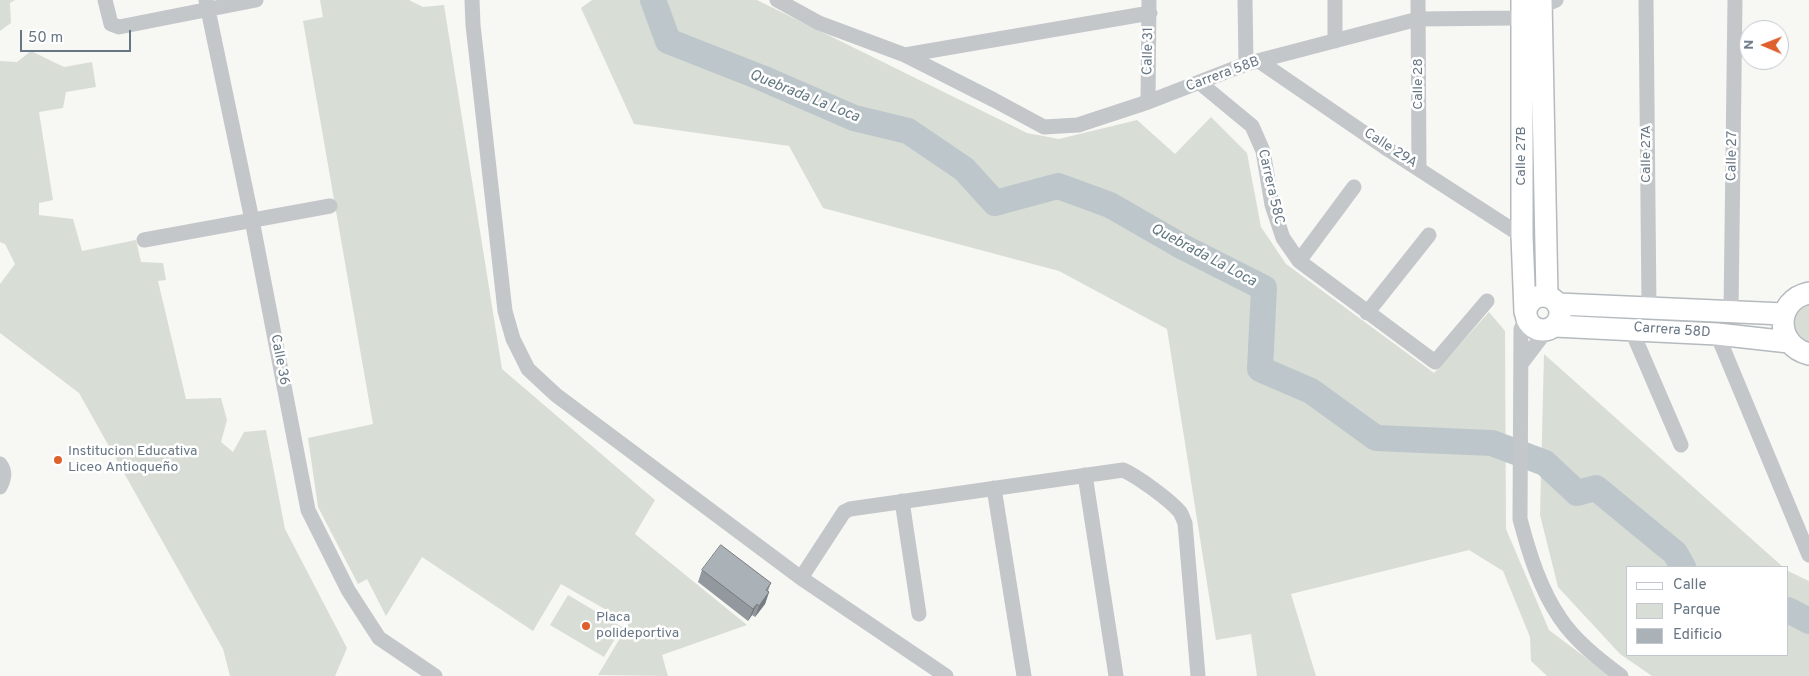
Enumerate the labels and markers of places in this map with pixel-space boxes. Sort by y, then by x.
place label: Institucion Educativa Liceo Antioqueño [68,444,197,477]
marker: Institucion Educativa Liceo Antioqueño [52,454,64,466]
place label: Placa polideportiva [596,610,679,642]
marker: Placa polideportiva [580,620,592,632]

